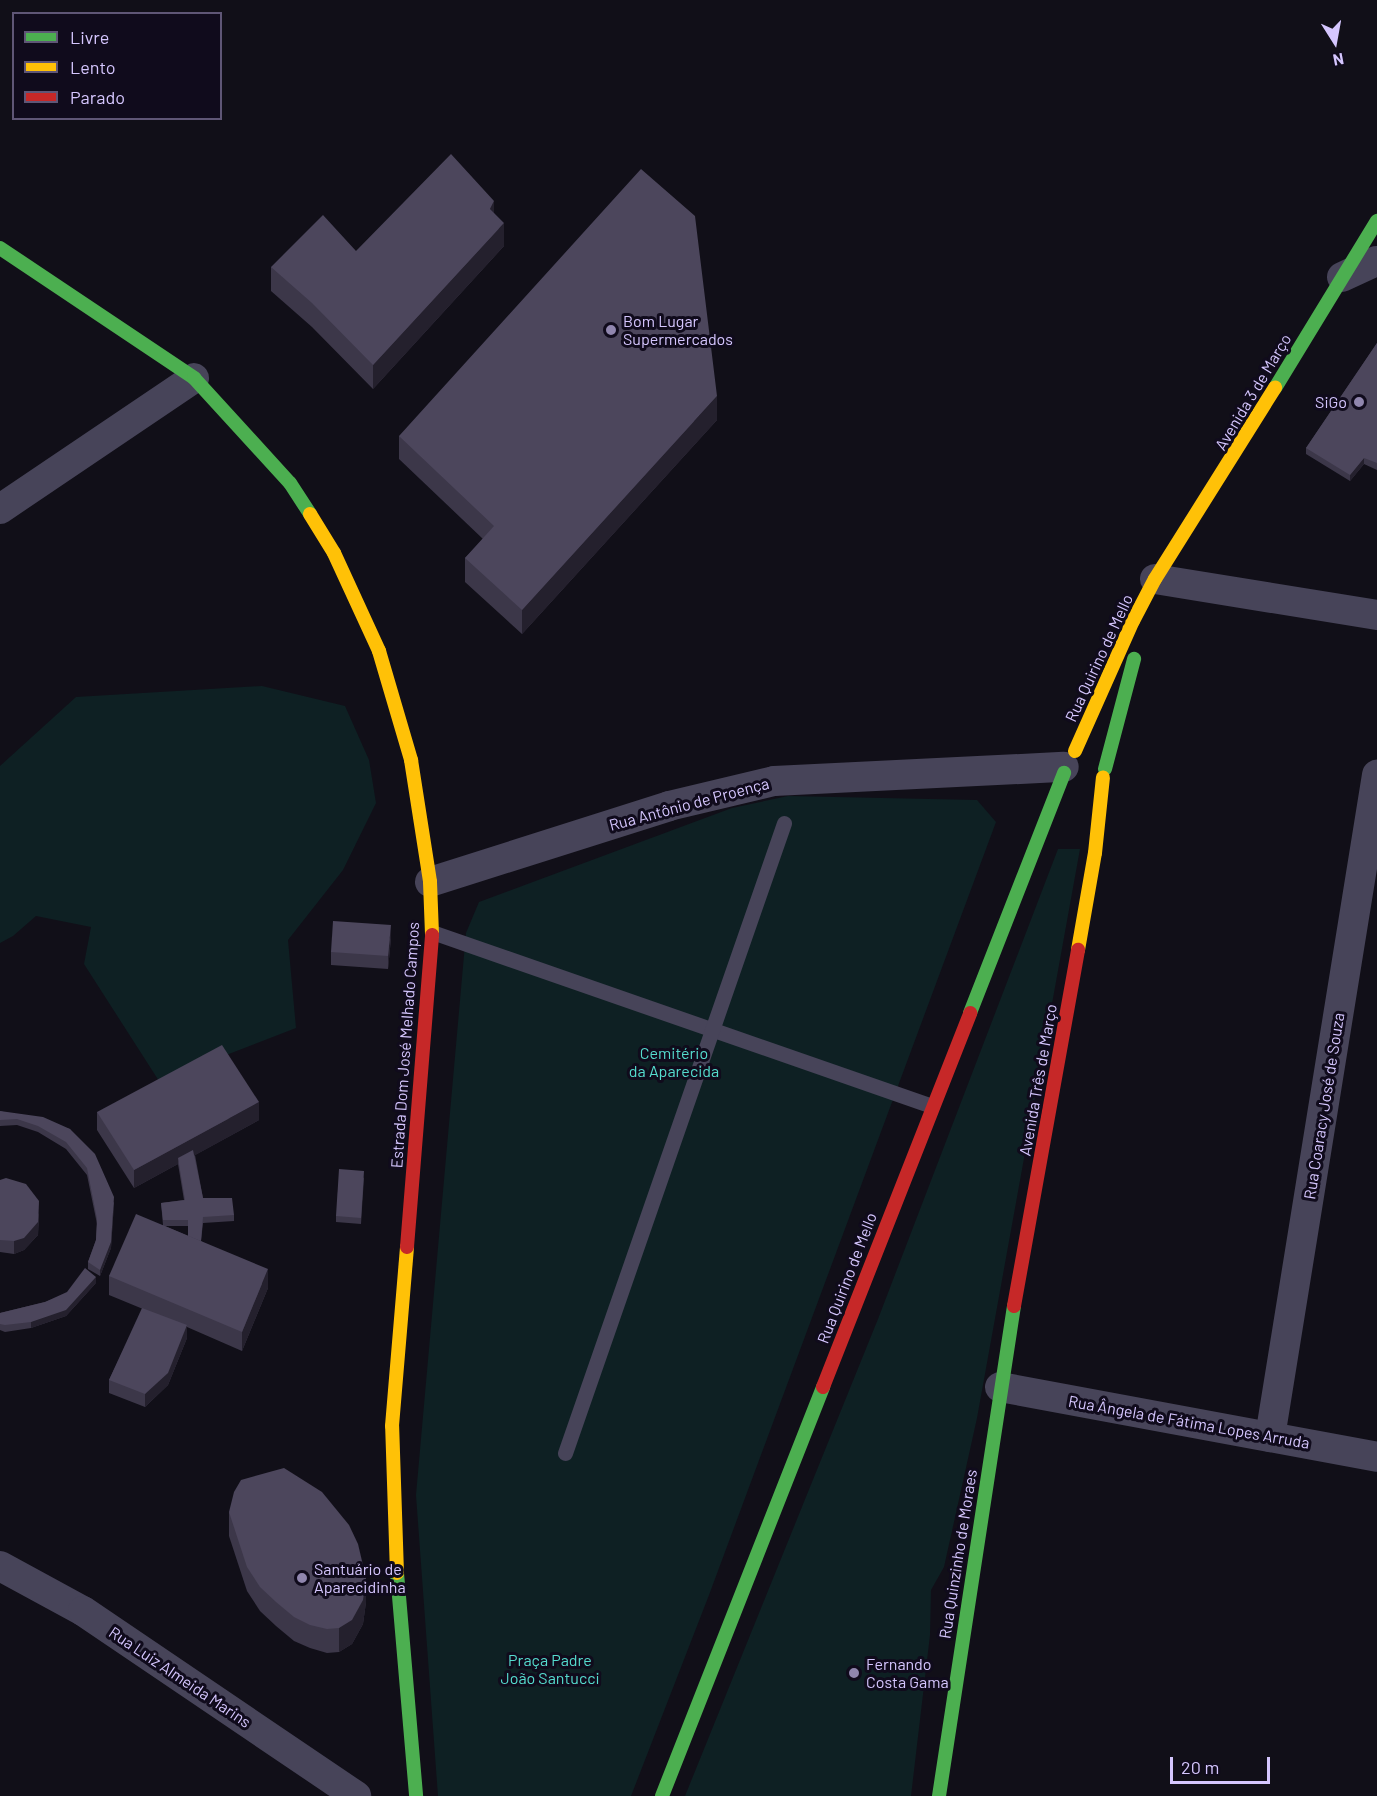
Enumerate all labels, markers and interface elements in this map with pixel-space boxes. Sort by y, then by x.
legend [12,12,222,120]
north arrow [1305,12,1365,72]
text: Livre [70,26,109,48]
text: N [1332,50,1346,70]
text: Lento [70,56,116,78]
text: Parado [70,86,125,108]
place label: Bom Lugar Supermercados [623,311,733,349]
marker: Bom Lugar Supermercados [604,323,618,337]
street label: Avenida 3 de Março [1211,330,1295,454]
place label: SiGo [1315,392,1347,412]
marker: SiGo [1352,395,1366,409]
street label: Rua Quirino de Mello [1061,591,1137,725]
street label: Rua Antônio de Proença [607,773,771,835]
street label: Estrada Dom José Melhado Campos [387,921,423,1169]
street label: Avenida Três de Março [1015,1002,1061,1158]
street label: Rua Coaracy José de Souza [1300,1011,1348,1201]
park label: Cemitério da Aparecida [629,1043,719,1081]
street label: Rua Quirino de Mello [813,1210,881,1346]
street label: Rua Ângela de Fátima Lopes Arruda [1067,1391,1311,1453]
street label: Rua Quinzinho de Moraes [935,1468,981,1640]
place label: Santuário de Aparecidinha [314,1559,406,1597]
marker: Santuário de Aparecidinha [295,1571,309,1585]
street label: Rua Luiz Almeida Marins [105,1622,255,1732]
park label: Praça Padre João Santucci [500,1650,600,1688]
place label: Fernando Costa Gama [866,1654,949,1692]
marker: Fernando Costa Gama [847,1666,861,1680]
scale bar [1173,1745,1274,1783]
text: 20 m [1181,1756,1219,1778]

